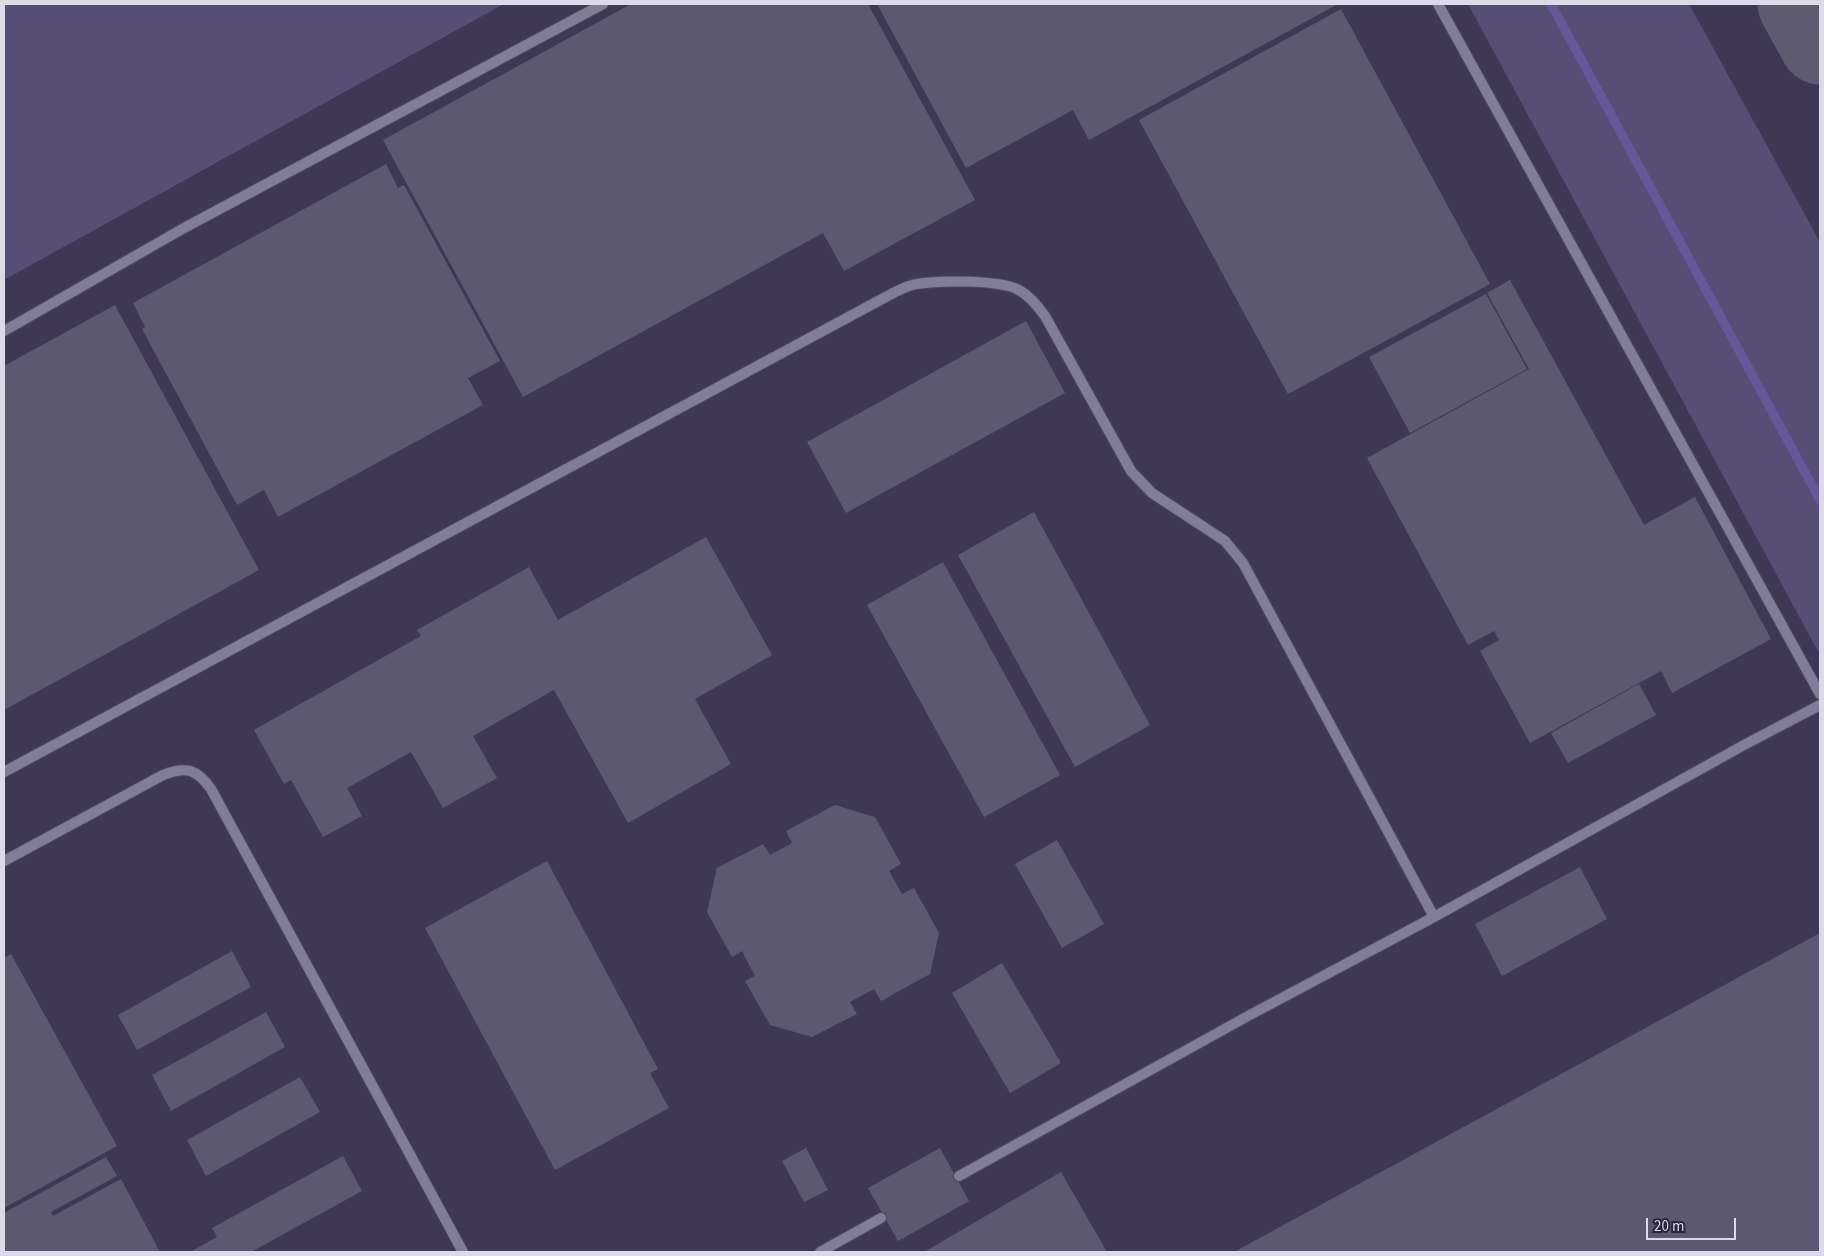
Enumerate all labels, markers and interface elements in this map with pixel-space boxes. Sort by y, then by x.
scale bar [1649,1208,1739,1240]
text: 20 m [1654,1216,1684,1237]

